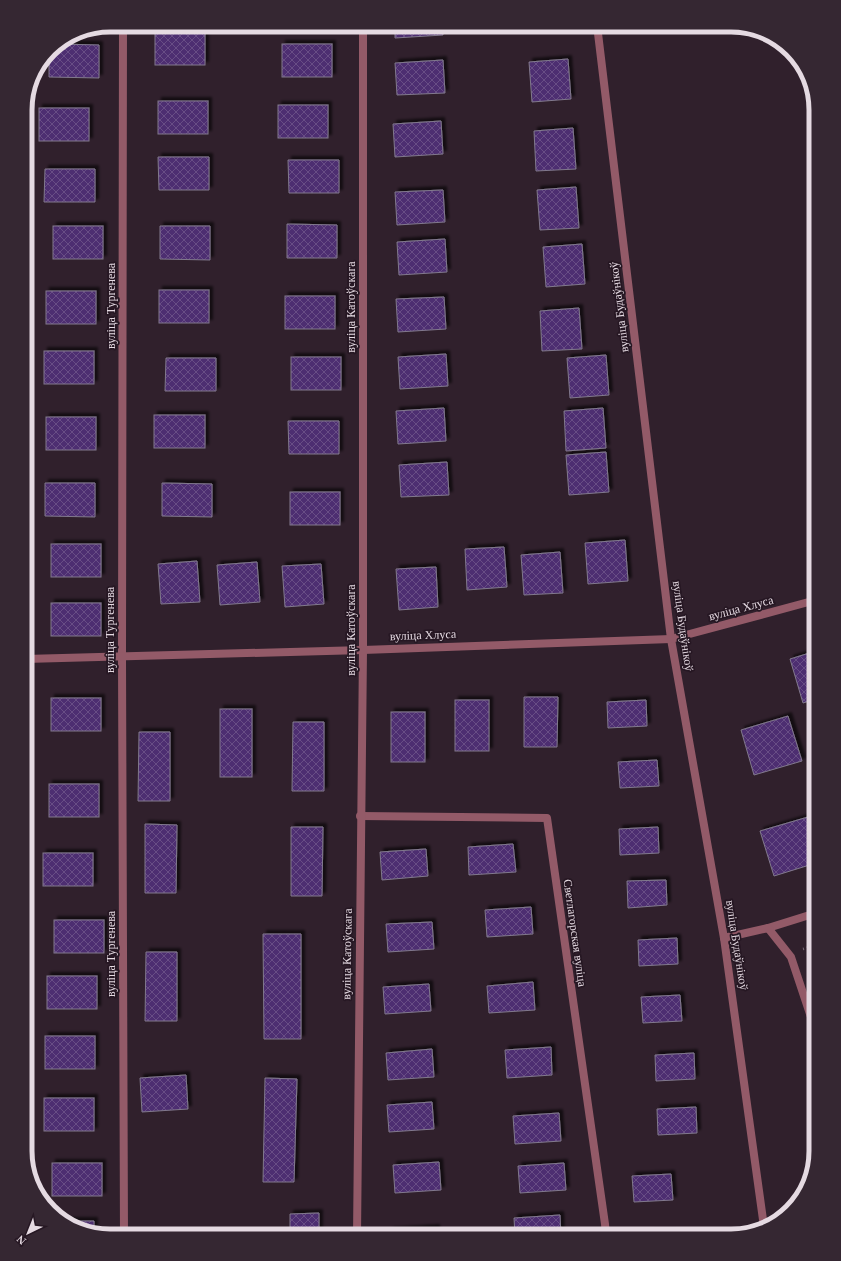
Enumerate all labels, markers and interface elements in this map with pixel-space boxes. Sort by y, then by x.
street label: вуліца Катоўскага [344,261,358,353]
street label: вуліца Будаўнікоў [607,261,631,353]
street label: вуліца Тургенева [104,262,118,349]
street label: вуліца Будаўнікоў [670,580,696,672]
street label: вуліца Катоўскага [344,584,358,676]
street label: вуліца Тургенева [103,586,117,673]
street label: вуліца Хлуса [707,592,775,623]
street label: вуліца Хлуса [390,627,457,643]
street label: Светлагорская вуліца [561,878,590,988]
street label: вуліца Будаўнікоў [723,899,751,991]
street label: вуліца Катоўскага [339,908,355,1000]
street label: вуліца Тургенева [104,910,118,997]
north arrow [8,1213,48,1253]
text: N [14,1233,28,1247]

